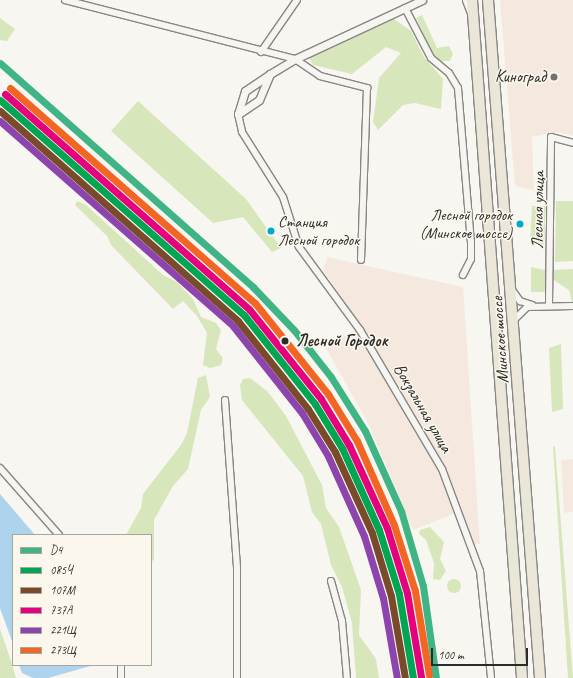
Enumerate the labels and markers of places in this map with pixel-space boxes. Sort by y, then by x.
place label: Киноград [495,67,546,87]
marker: Киноград [549,72,559,82]
place label: Лесной городок (Минское шоссе) [420,205,512,243]
place label: Станция Лесной городок [278,212,359,250]
marker: Лесной городок (Минское шоссе) [515,219,525,229]
marker: Станция Лесной городок [266,226,276,236]
place label: Лесной Городок [296,331,388,351]
marker: Лесной Городок [278,334,292,348]

